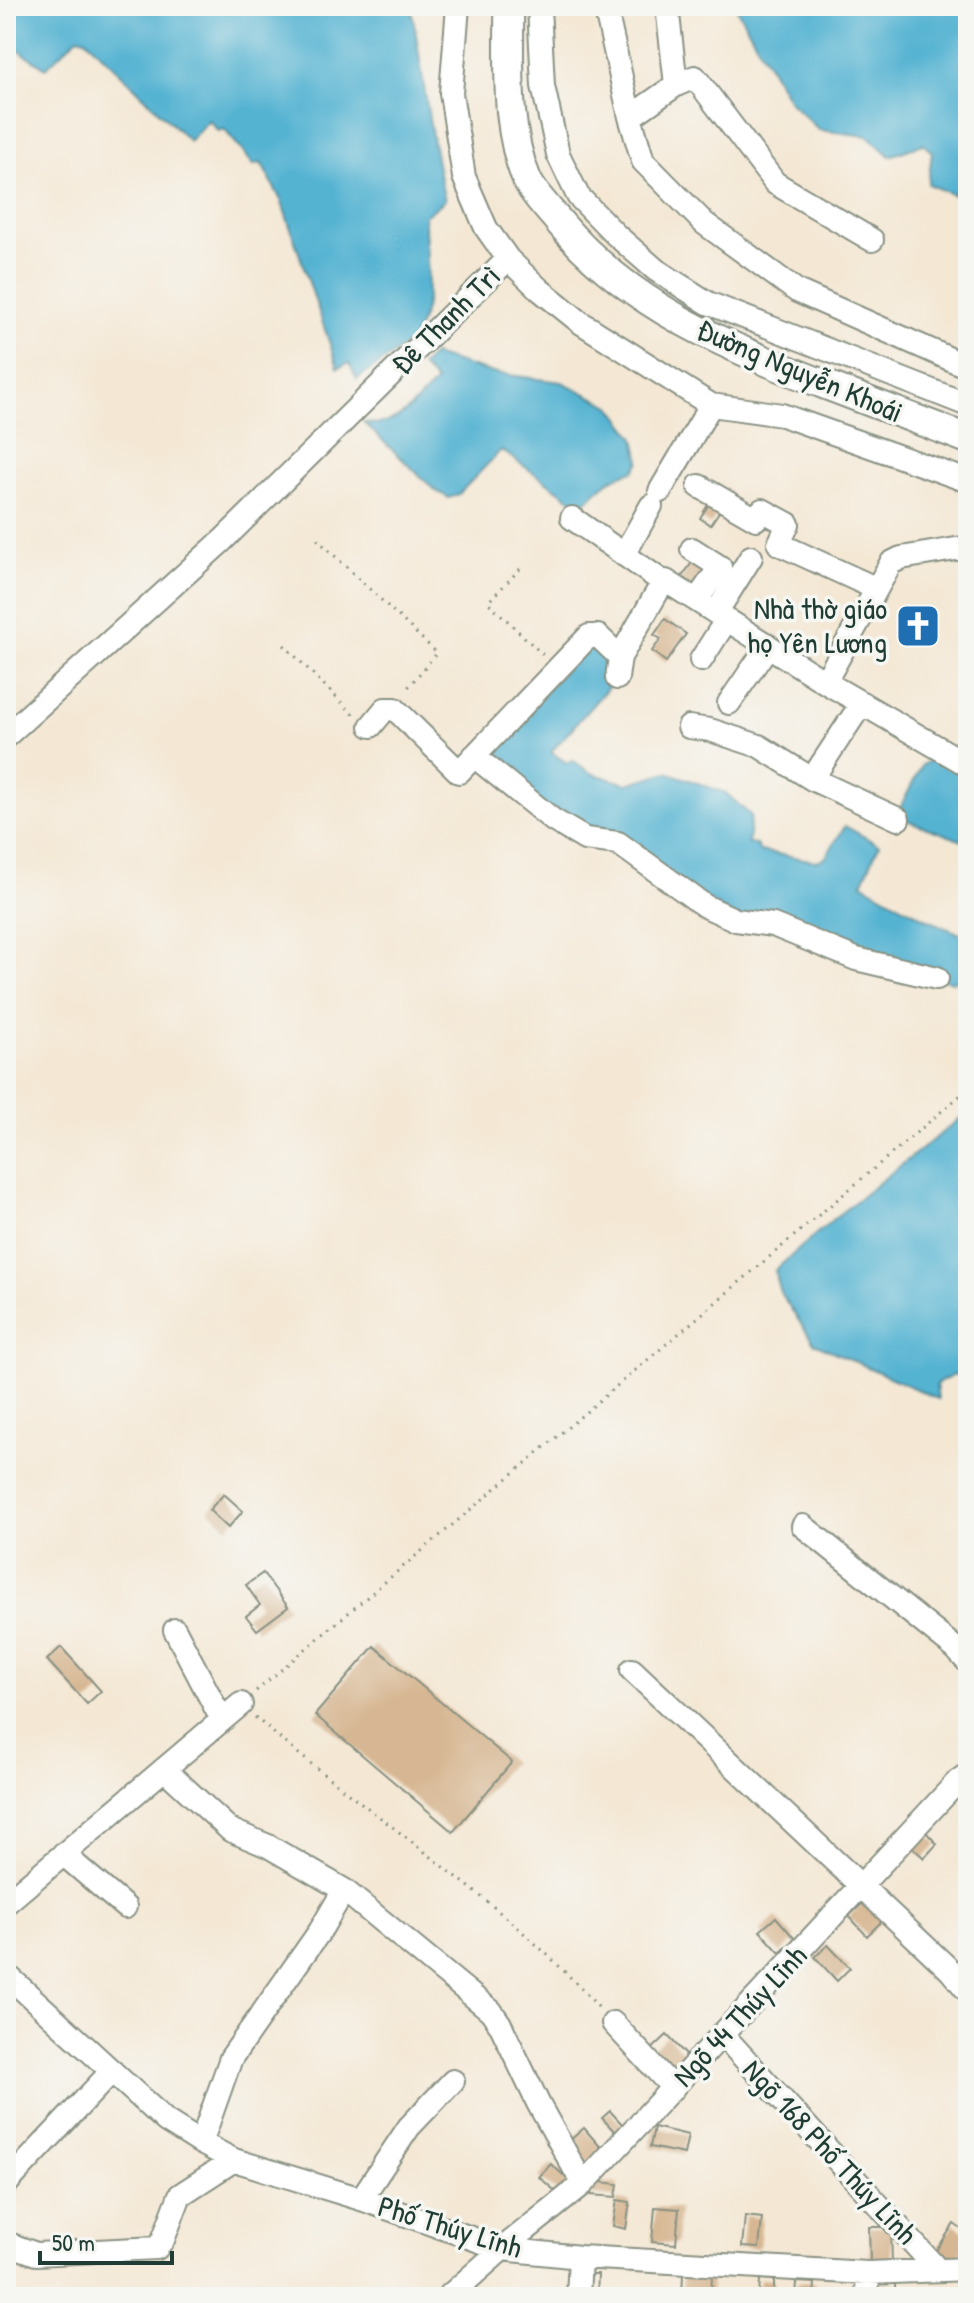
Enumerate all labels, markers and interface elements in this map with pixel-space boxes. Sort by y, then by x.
street label: Đê Thanh Trì [382,256,509,383]
street label: Đường Nguyễn Khoái [691,309,909,431]
place label: Nhà thờ giáo họ Yên Lương [748,588,887,662]
church icon: Nhà thờ giáo họ Yên Lương [894,602,942,650]
street label: Ngõ 44 Thúy Lĩnh [663,1936,815,2095]
street label: Ngõ 168 Phố Thúy Lĩnh [734,2050,927,2252]
street label: Phố Thúy Lĩnh [374,2185,527,2267]
scale bar [40,2215,172,2265]
text: 50 m [52,2226,95,2258]

